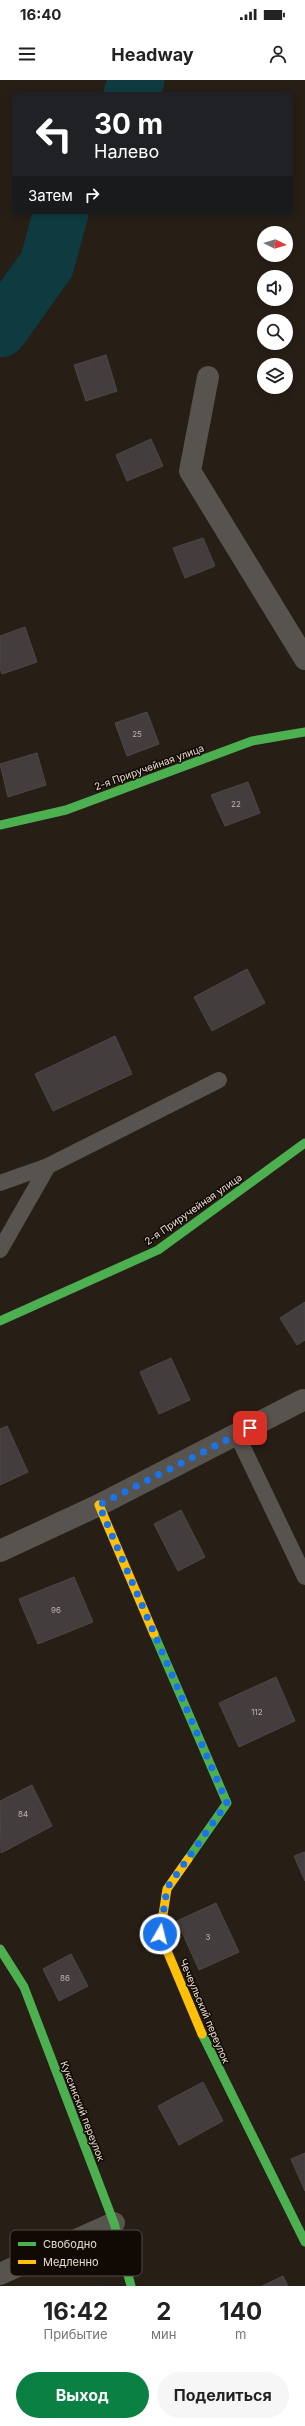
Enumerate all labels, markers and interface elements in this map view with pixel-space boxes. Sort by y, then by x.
text: 16:40 [20,5,61,24]
icon: menu [16,43,38,65]
icon: person [267,43,289,65]
text: Headway [111,44,194,65]
text: 30 m [94,107,163,141]
icon: left [28,108,80,160]
text: Налево [94,141,159,162]
icon: right [81,184,103,206]
text: Затем [28,186,73,205]
north arrow [257,226,293,262]
map controls [257,226,293,394]
button: sound [257,270,293,306]
button: search [257,314,293,350]
button: layers [257,358,293,394]
house number: 25 [132,729,142,739]
street label: 2-я Приручейная улица [93,742,205,792]
house number: 22 [231,799,241,809]
street label: 2-я Приручейная улица [142,1171,244,1247]
pin [233,1411,267,1445]
icon: arrive [239,1417,261,1439]
house number: 96 [51,1605,61,1615]
house number: 112 [251,1707,263,1717]
house number: 84 [18,1809,28,1819]
position arrow [139,1913,181,1955]
house number: 3 [206,1932,211,1942]
street label: Чечеульский переулок [178,1957,233,2066]
house number: 86 [60,1973,70,1983]
street label: Куксинский переулок [58,2059,108,2163]
legend [10,2230,142,2276]
text: Свободно [43,2237,97,2251]
text: Медленно [43,2255,99,2269]
text: 16:42 [43,2297,108,2326]
text: 2 [156,2297,171,2326]
text: 140 [219,2297,262,2326]
text: Прибытие [43,2326,108,2342]
text: мин [151,2326,176,2342]
text: m [235,2326,246,2342]
button: Выход [16,2372,149,2418]
button: Поделиться [157,2372,289,2418]

